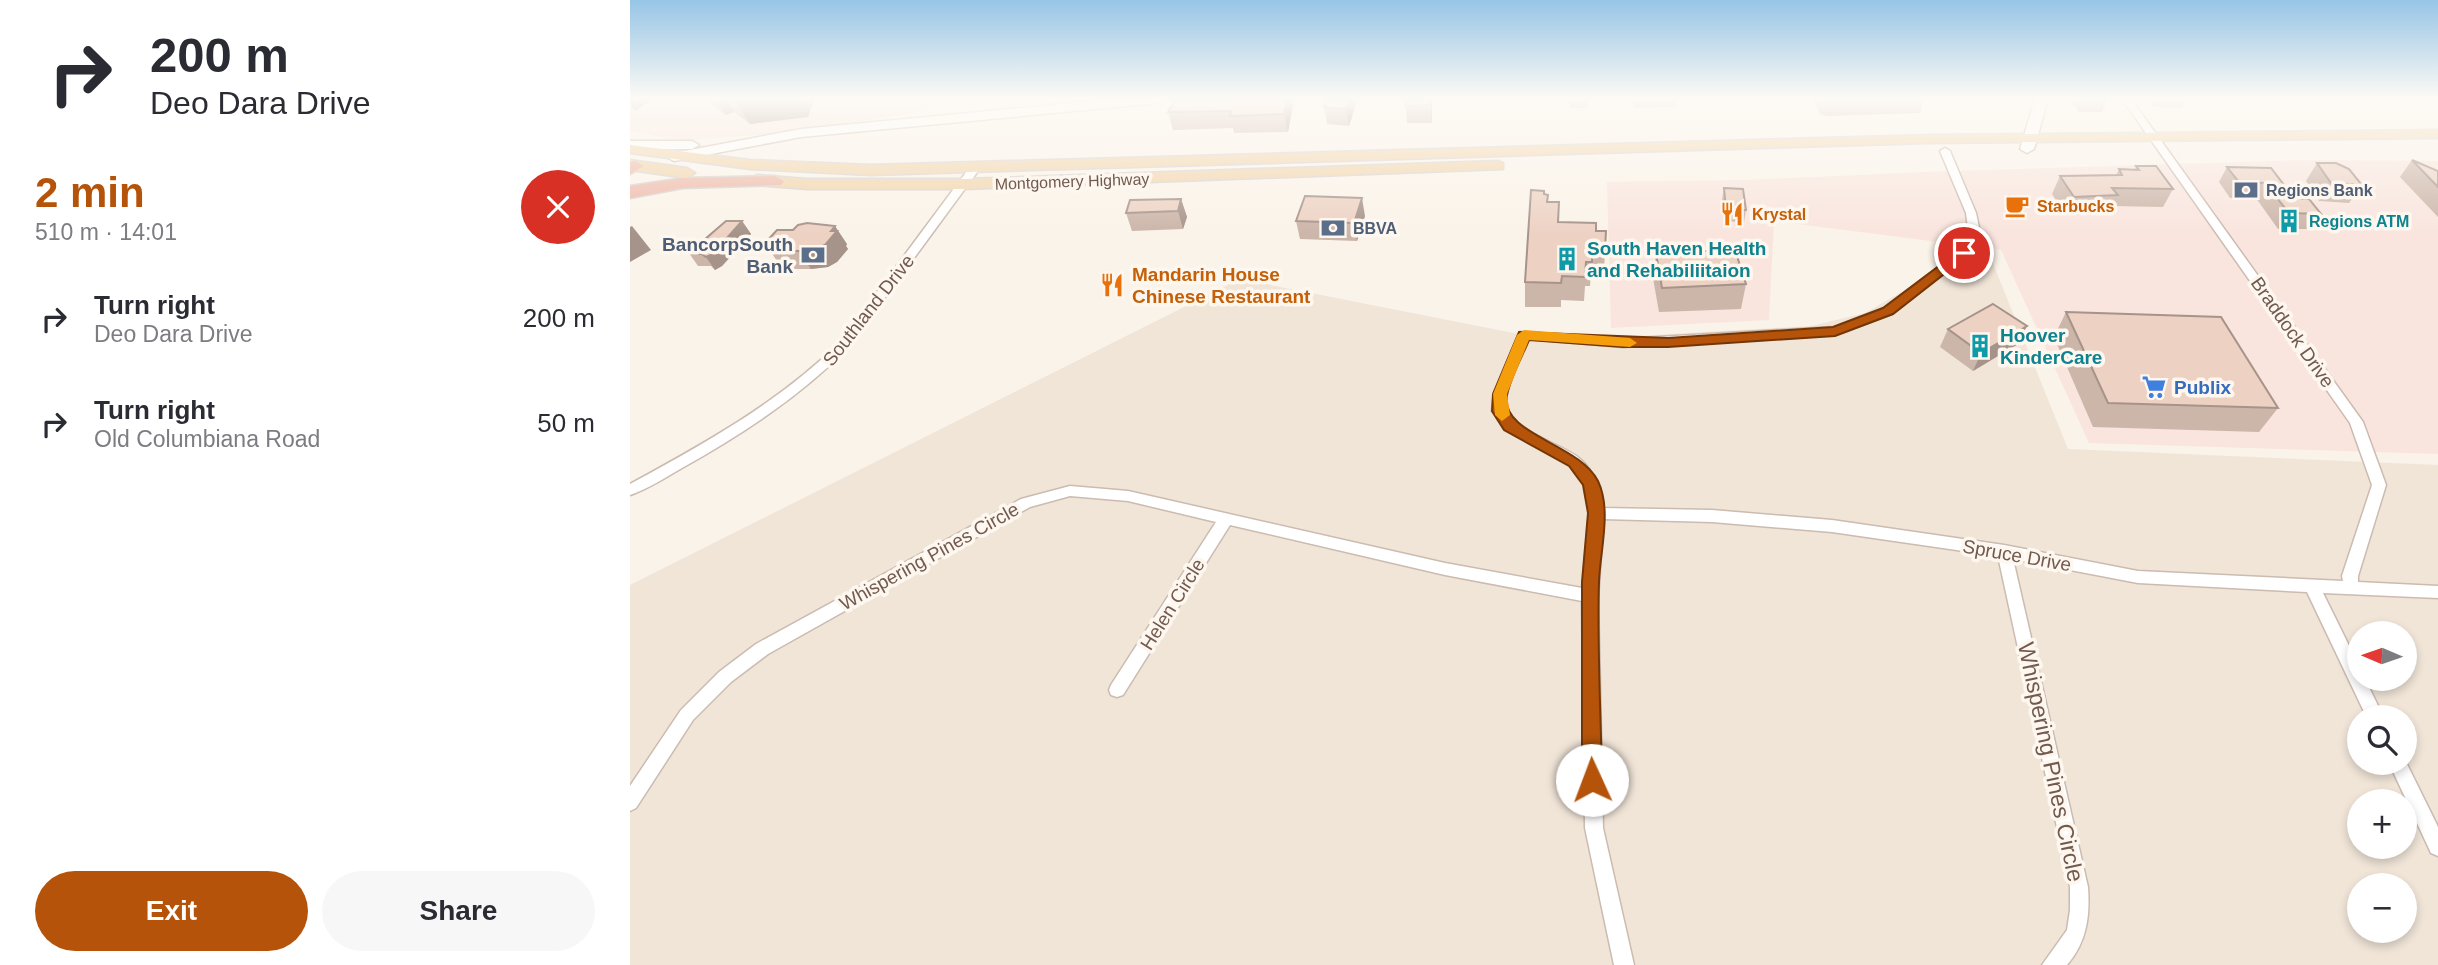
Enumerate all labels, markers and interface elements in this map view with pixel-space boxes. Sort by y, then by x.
icon: right [35,28,126,119]
text: 200 m [150,28,289,82]
text: Deo Dara Drive [150,85,371,121]
text: 2 min [35,169,145,216]
button: close [521,170,595,244]
street label: Montgomery Highway [994,170,1150,193]
bank icon: Regions Bank [2232,176,2260,204]
place label: Regions Bank [2266,182,2373,199]
cafe icon: Starbucks [2003,192,2031,220]
place label: Starbucks [2037,198,2114,215]
restaurant icon: Krystal [1718,200,1746,228]
place label: Krystal [1752,206,1806,223]
building icon: Regions ATM [2275,207,2303,235]
place label: Regions ATM [2309,213,2409,230]
bank icon: BBVA [1319,214,1347,242]
text: 510 m · 14:01 [35,219,177,245]
place label: BBVA [1353,220,1398,237]
pin [1934,223,1994,283]
place label: BancorpSouth Bank [662,234,793,277]
icon: arrive [1945,234,1983,272]
place label: South Haven Health and Rehabiliitaion [1587,238,1766,281]
bank icon: BancorpSouth Bank [799,241,827,269]
building icon: South Haven Health and Rehabiliitaion [1553,245,1581,273]
street label: Southland Drive [819,251,918,370]
place label: Mandarin House Chinese Restaurant [1132,264,1311,307]
restaurant icon: Mandarin House Chinese Restaurant [1098,271,1126,299]
street label: Braddock Drive [2247,273,2338,392]
text: Turn right [94,290,215,320]
icon: right [35,300,73,338]
text: 200 m [523,303,595,333]
text: Deo Dara Drive [94,321,253,347]
place label: Hoover KinderCare [2000,325,2102,368]
building icon: Hoover KinderCare [1966,332,1994,360]
supermarket icon: Publix [2140,373,2168,401]
place label: Publix [2174,377,2231,398]
text: Turn right [94,395,215,425]
icon: right [35,405,73,443]
text: 50 m [537,408,595,438]
text: Old Columbiana Road [94,426,320,452]
street label: Whispering Pines Circle [836,498,1023,615]
street label: Spruce Drive [1961,536,2073,575]
street label: Helen Circle [1136,555,1209,654]
north arrow [2347,621,2417,691]
map controls [2347,621,2417,943]
street label: Whispering Pines Circle [2013,640,2089,884]
button: search [2347,705,2417,775]
position arrow [1555,743,1629,817]
button: + [2347,789,2417,859]
button: Exit [35,871,308,951]
button: Share [322,871,595,951]
button: − [2347,873,2417,943]

